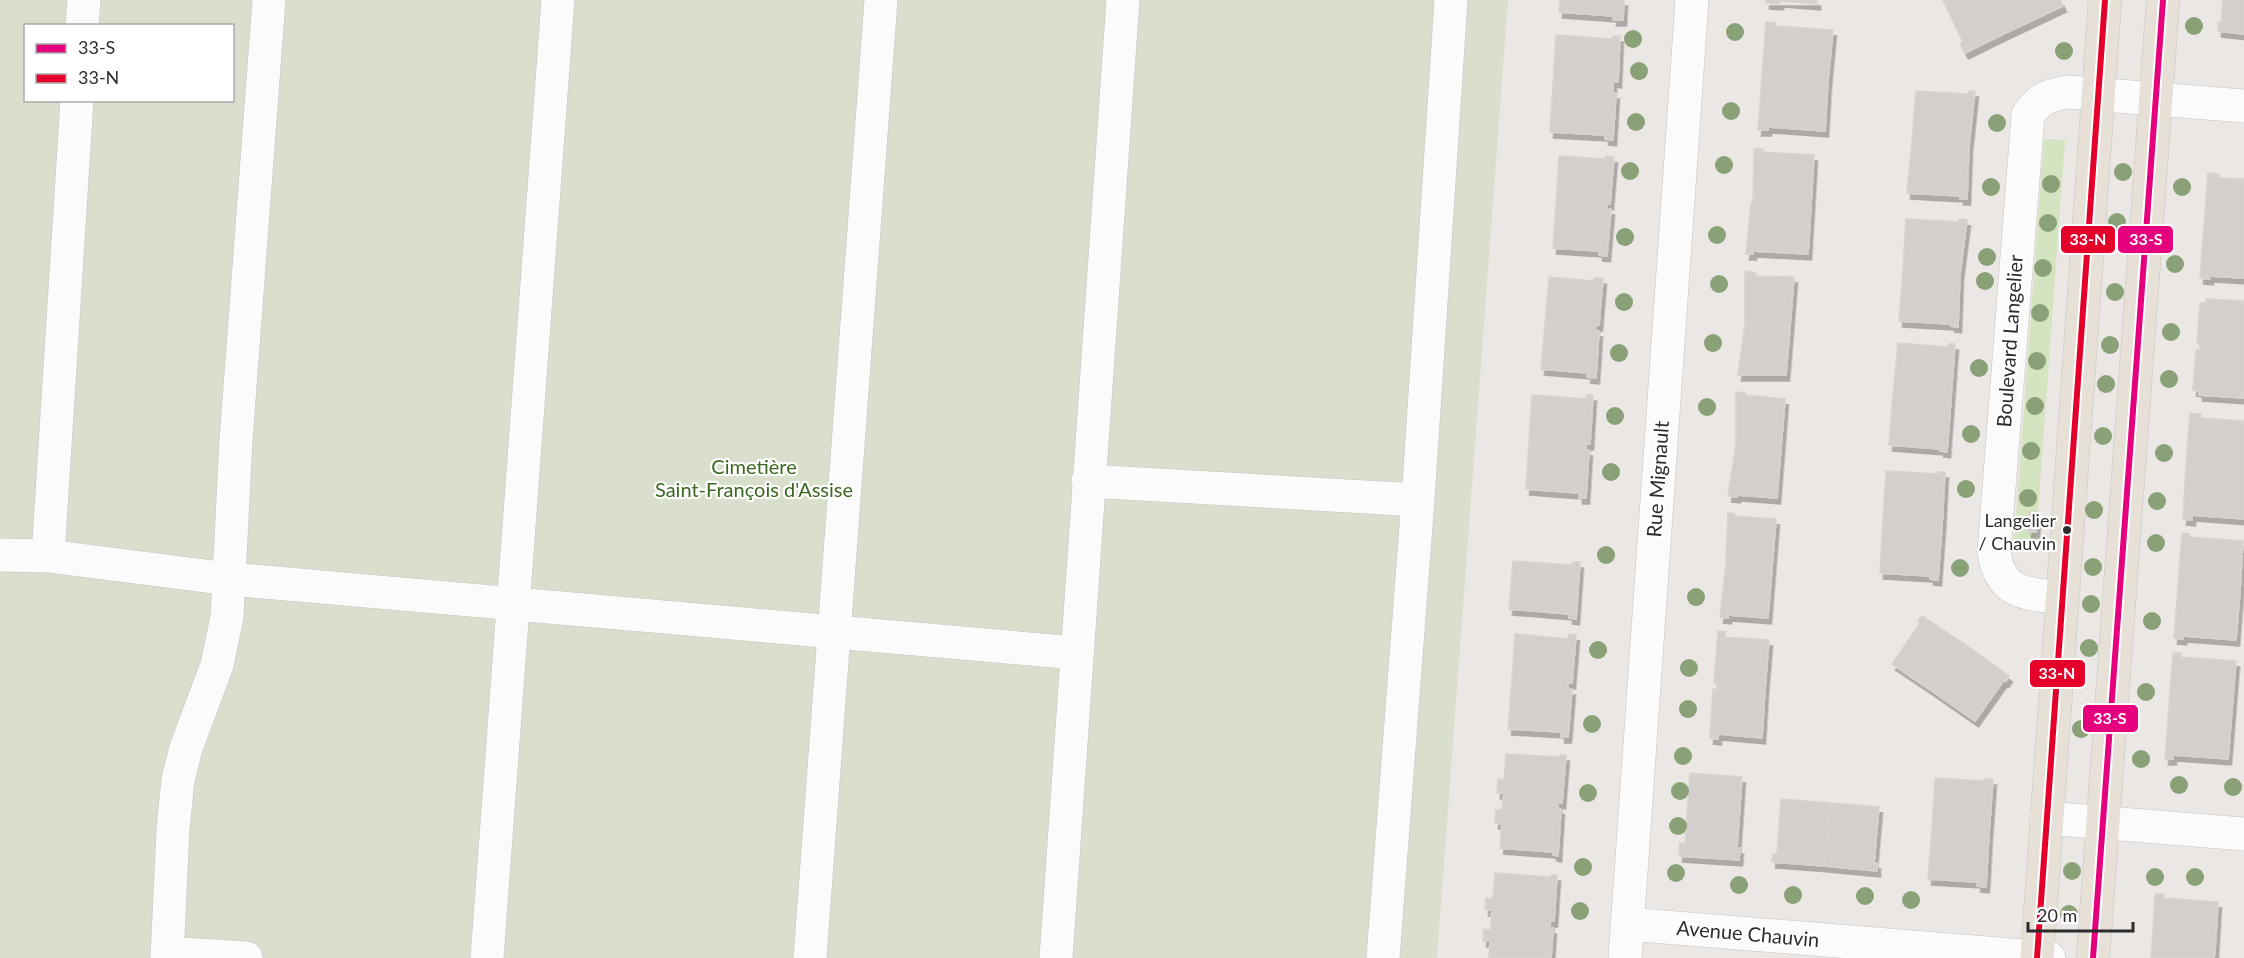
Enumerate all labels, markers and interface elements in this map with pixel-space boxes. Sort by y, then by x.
legend [24,24,234,102]
text: 33-S [78,36,115,58]
text: 33-N [78,66,119,88]
line badge: 33-N [2060,225,2116,254]
line badge: 33-S [2117,225,2174,254]
text: 33-N [2070,229,2106,248]
text: 33-S [2129,229,2163,248]
street label: Boulevard Langelier [1991,253,2027,428]
street label: Rue Mignault [1641,420,1673,538]
park label: Cimetière Saint-François d'Assise [655,454,853,501]
place label: Langelier / Chauvin [1979,509,2056,554]
marker: Langelier / Chauvin [2061,524,2073,536]
line badge: 33-N [2029,659,2086,688]
text: 33-N [2039,663,2075,682]
line badge: 33-S [2082,704,2139,733]
text: 33-S [2093,708,2127,727]
scale bar [2028,895,2133,933]
text: 20 m [2037,904,2077,926]
street label: Avenue Chauvin [1676,915,1820,951]

